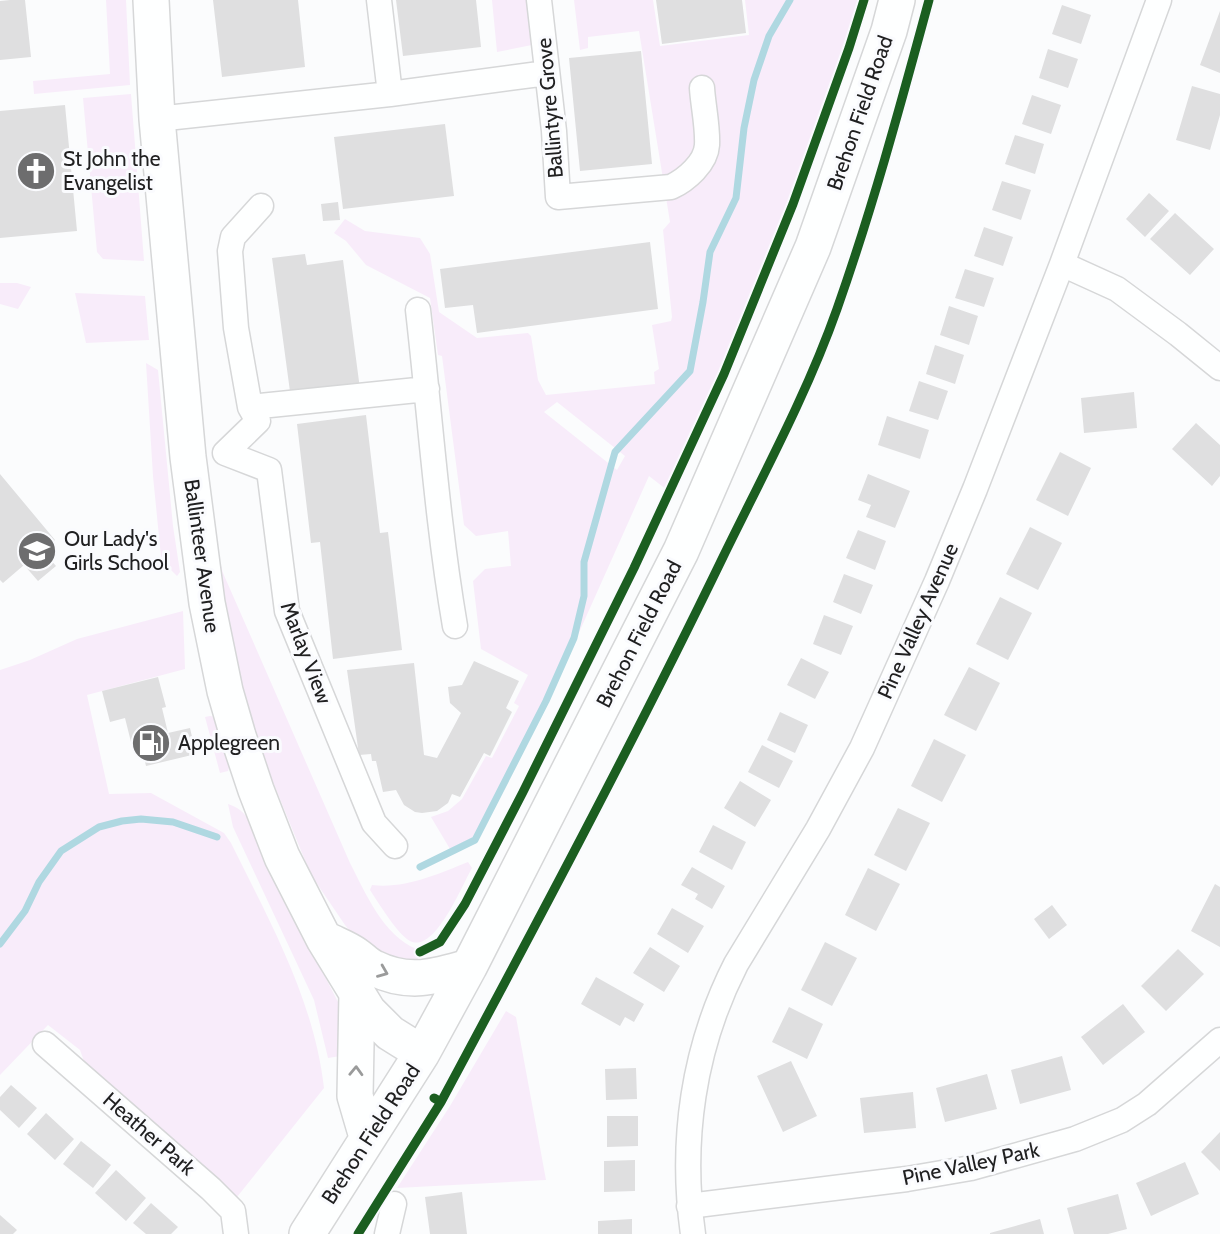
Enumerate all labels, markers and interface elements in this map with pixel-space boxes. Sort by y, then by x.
street label: Brehon Field Road [821,32,898,193]
street label: Ballintyre Grove [531,37,568,179]
place label: St John the Evangelist [63,146,161,195]
church icon: St John the Evangelist [15,150,57,192]
street label: Ballinteer Avenue [179,477,226,635]
place label: Our Lady's Girls School [64,526,169,575]
school or university icon: Our Lady's Girls School [16,530,58,572]
street label: Pine Valley Avenue [872,539,963,703]
street label: Brehon Field Road [591,556,686,712]
street label: Marlay View [275,598,337,708]
fuel station icon: Applegreen [130,722,172,764]
place label: Applegreen [178,730,280,755]
one-way arrow [375,964,388,978]
street label: Brehon Field Road [316,1059,425,1208]
one-way arrow [349,1065,364,1076]
street label: Heather Park [98,1087,201,1181]
street label: Pine Valley Park [900,1137,1042,1190]

